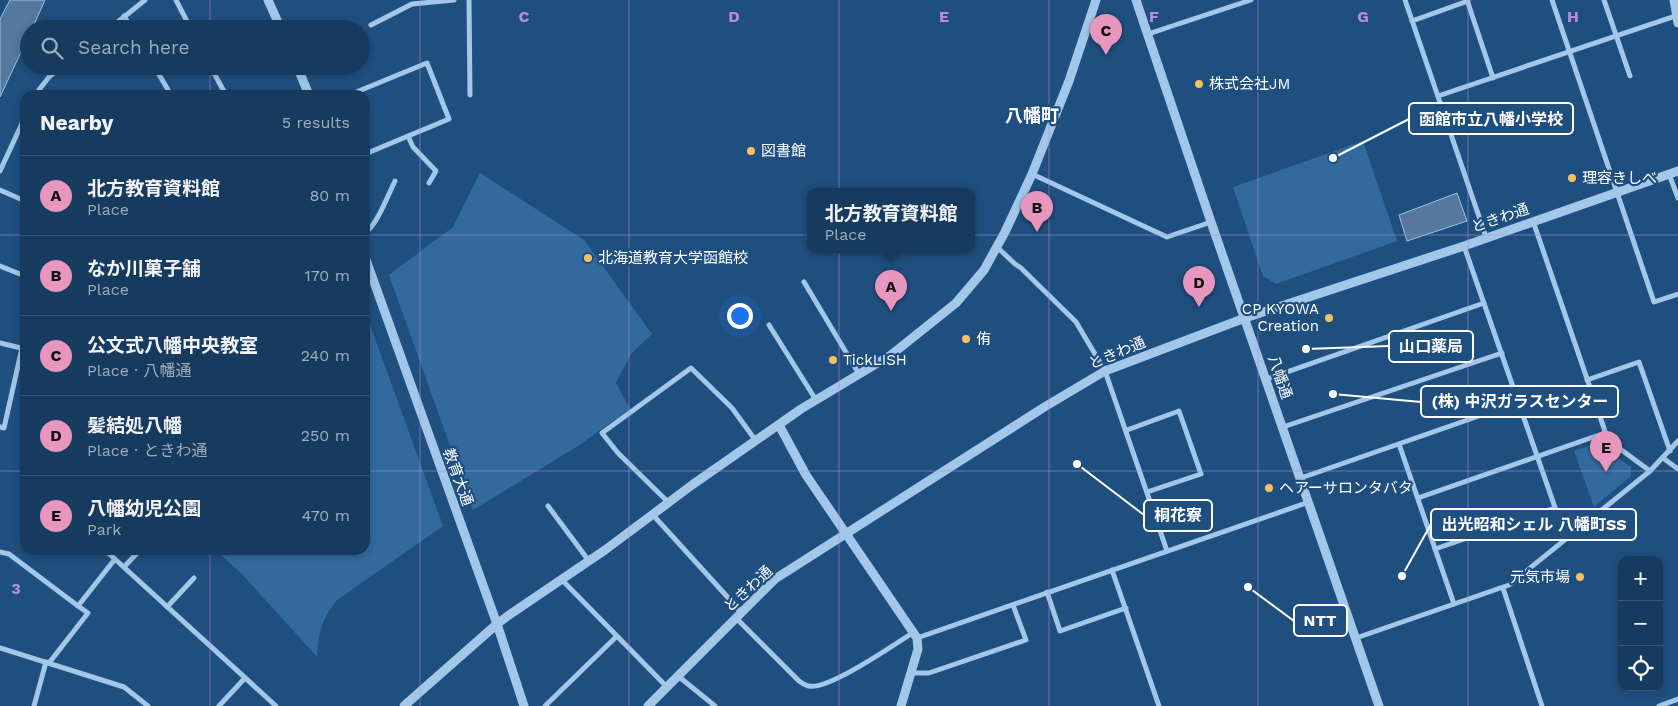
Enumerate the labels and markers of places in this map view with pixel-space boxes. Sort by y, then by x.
pin: C [1090,14,1122,55]
place label: 株式会社JM [1209,75,1290,93]
marker: 株式会社JM [1193,78,1205,90]
callout: 函館市立八幡小学校 [1409,103,1573,134]
place label: 図書館 [761,142,806,160]
marker: 図書館 [745,145,757,157]
place label: 理容きしべ [1582,169,1657,187]
marker: 理容きしべ [1566,172,1578,184]
pin: B [1021,191,1053,232]
place label: 北海道教育大学函館校 [598,249,748,267]
marker: 北海道教育大学函館校 [582,252,594,264]
pin: D [1183,266,1215,307]
pin: A [875,270,907,311]
place label: CP KYOWA Creation [1242,300,1319,335]
marker: CP KYOWA Creation [1323,312,1335,324]
place label: 侑 [976,330,991,348]
callout: 山口薬局 [1389,331,1473,362]
marker: 侑 [960,333,972,345]
place label: TickLISH [843,351,907,369]
marker: TickLISH [827,354,839,366]
callout: (株) 中沢ガラスセンター [1421,386,1618,417]
pin: E [1590,431,1622,472]
place label: ヘアーサロンタバタ [1279,479,1413,497]
marker: ヘアーサロンタバタ [1263,482,1275,494]
callout: 桐花寮 [1144,500,1212,531]
callout: 出光昭和シェル 八幡町SS [1431,509,1636,540]
place label: 元気市場 [1510,568,1570,586]
marker: 元気市場 [1574,571,1586,583]
callout: NTT [1294,605,1347,636]

